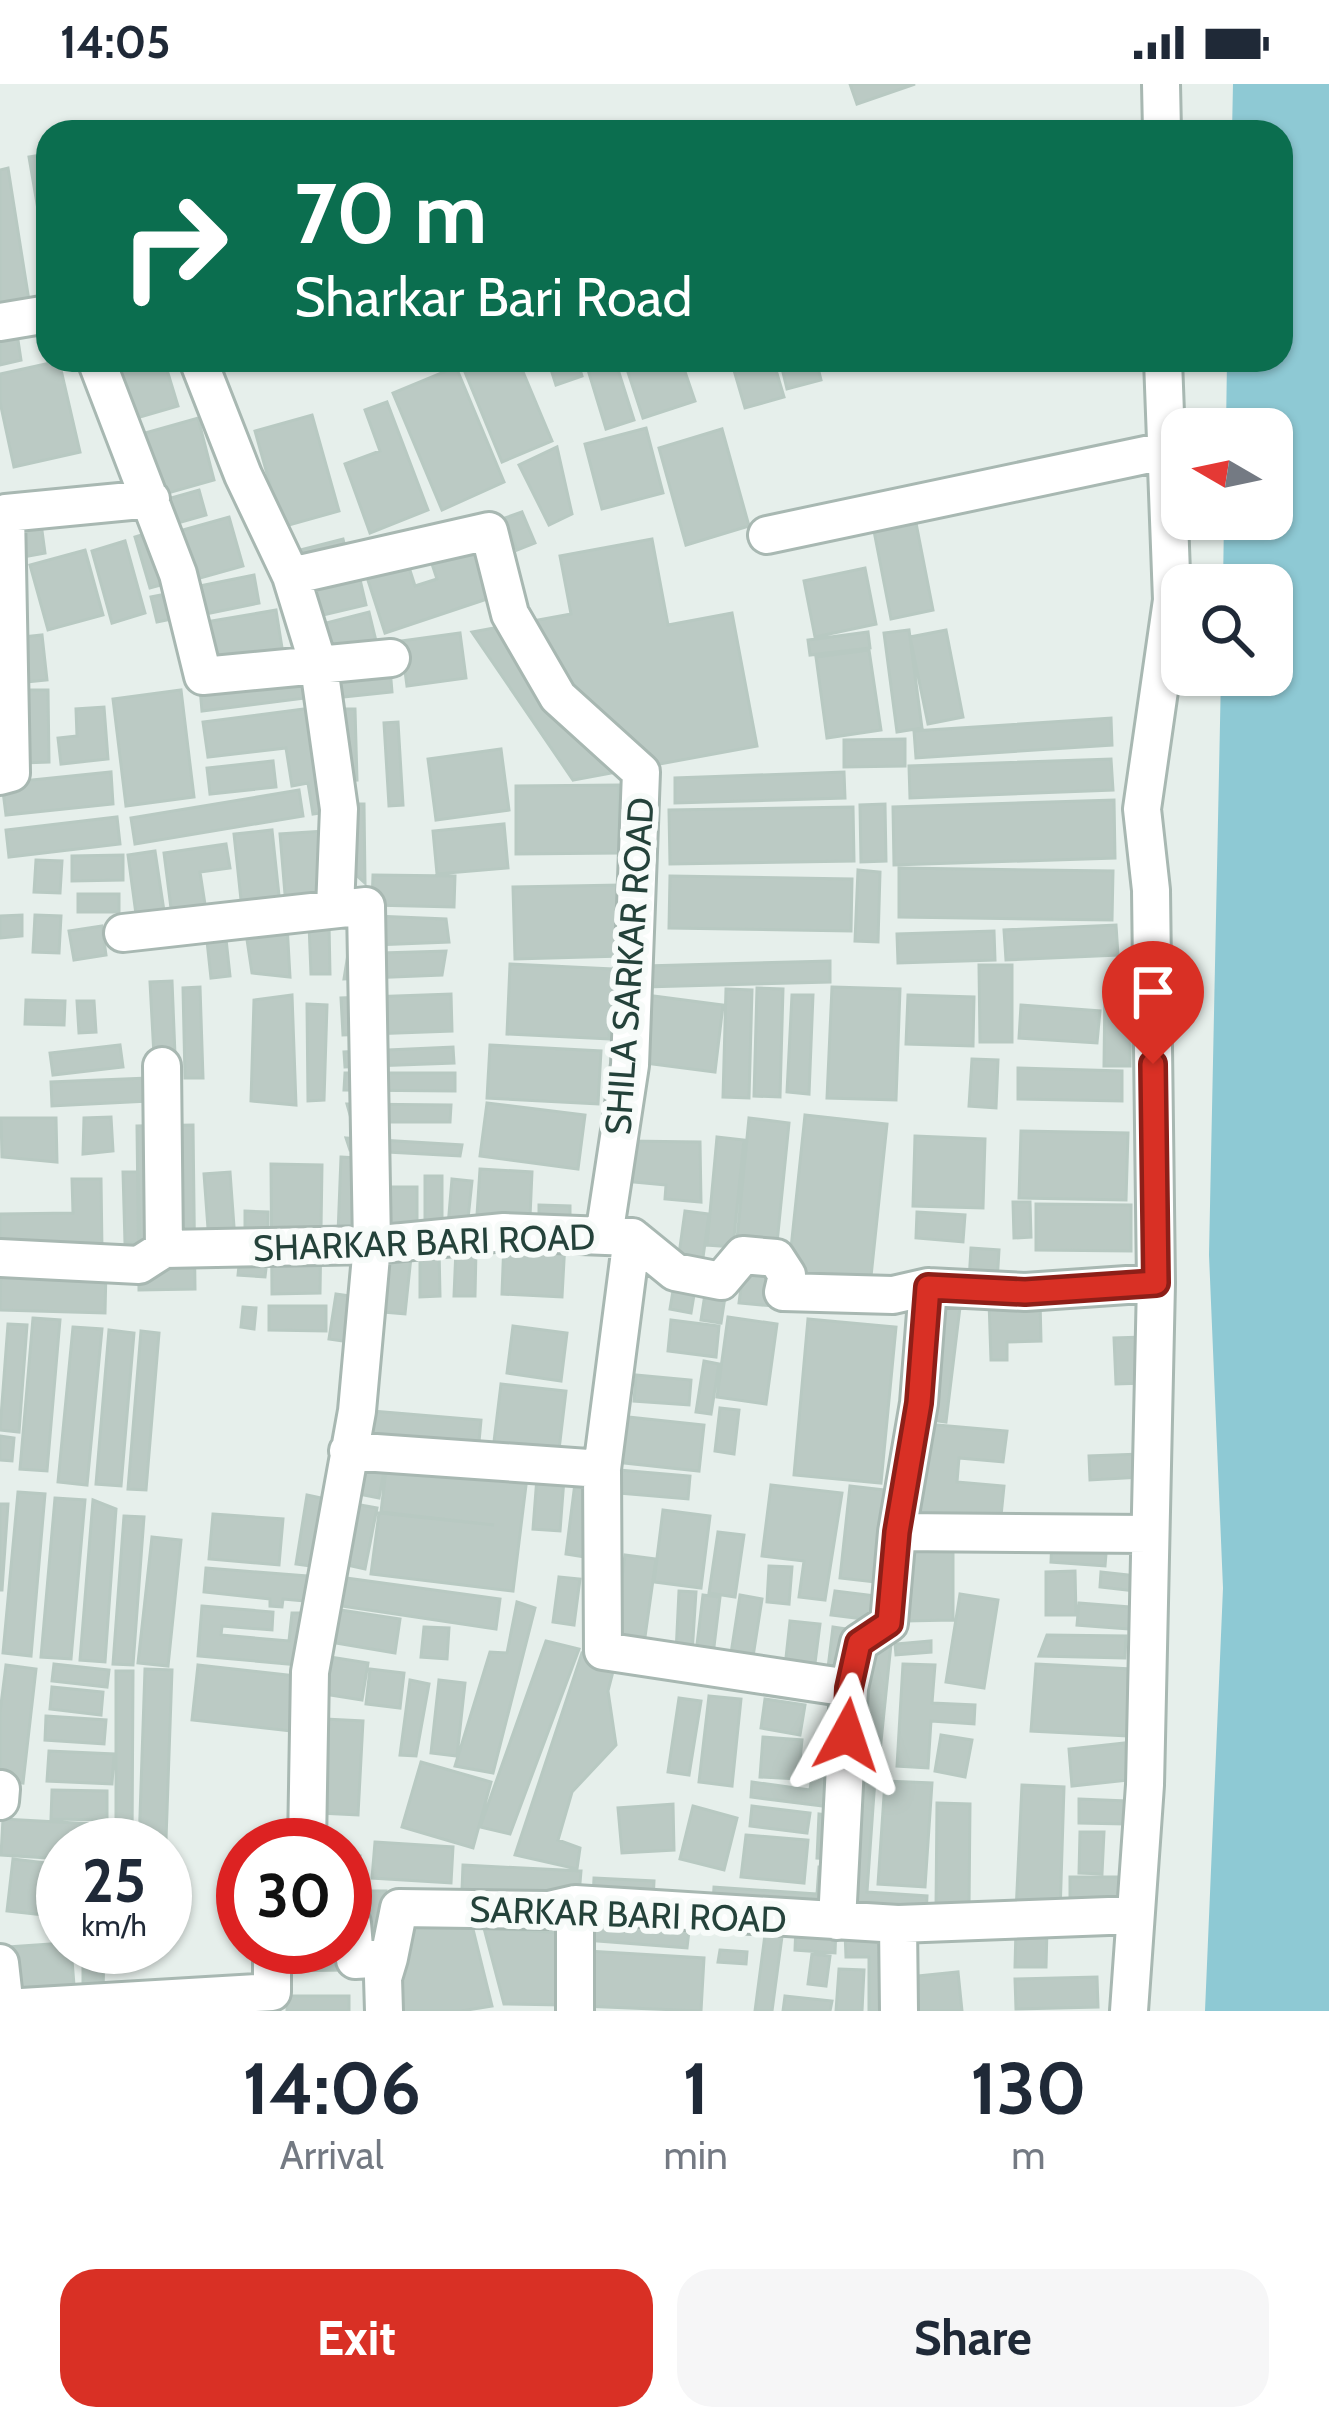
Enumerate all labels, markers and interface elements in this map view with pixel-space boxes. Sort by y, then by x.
text: 14:05 [60,15,170,69]
text: 70 m [294,162,487,264]
icon: right [96,168,252,324]
text: Sharkar Bari Road [294,264,692,330]
north arrow [1161,408,1293,540]
map controls [1161,408,1293,696]
button: search [1161,564,1293,696]
street label: SHILA SARKAR ROAD [595,796,663,1136]
pin [1102,941,1204,1064]
icon: arrive [1120,959,1186,1025]
street label: SHARKAR BARI ROAD [252,1214,596,1270]
position arrow [784,1672,910,1798]
speed limit sign: 30 [216,1818,372,1974]
text: 25 [82,1844,146,1917]
street label: SARKAR BARI ROAD [469,1886,787,1942]
text: km/h [81,1907,147,1944]
text: 14:06 [242,2045,421,2132]
text: 1 [682,2045,709,2132]
text: 130 [970,2045,1087,2132]
text: Arrival [280,2131,384,2179]
text: min [664,2131,728,2179]
text: m [1011,2131,1046,2179]
button: Exit [60,2269,653,2407]
button: Share [677,2269,1269,2407]

